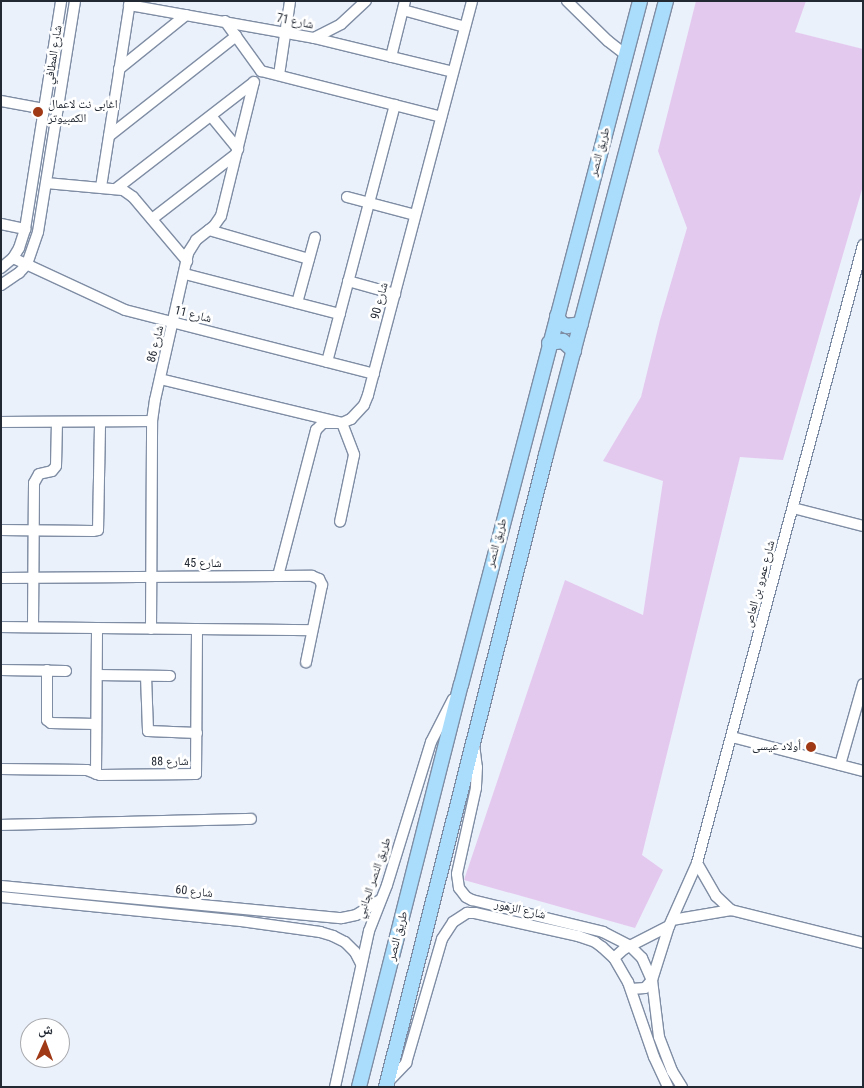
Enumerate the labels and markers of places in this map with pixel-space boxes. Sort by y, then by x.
place label: اغابى نت لاعمال الكمبيوتر [48,98,118,126]
marker: اغابى نت لاعمال الكمبيوتر [32,106,44,118]
place label: أولاد عيسى [752,740,801,754]
marker: أولاد عيسى [805,741,817,753]

